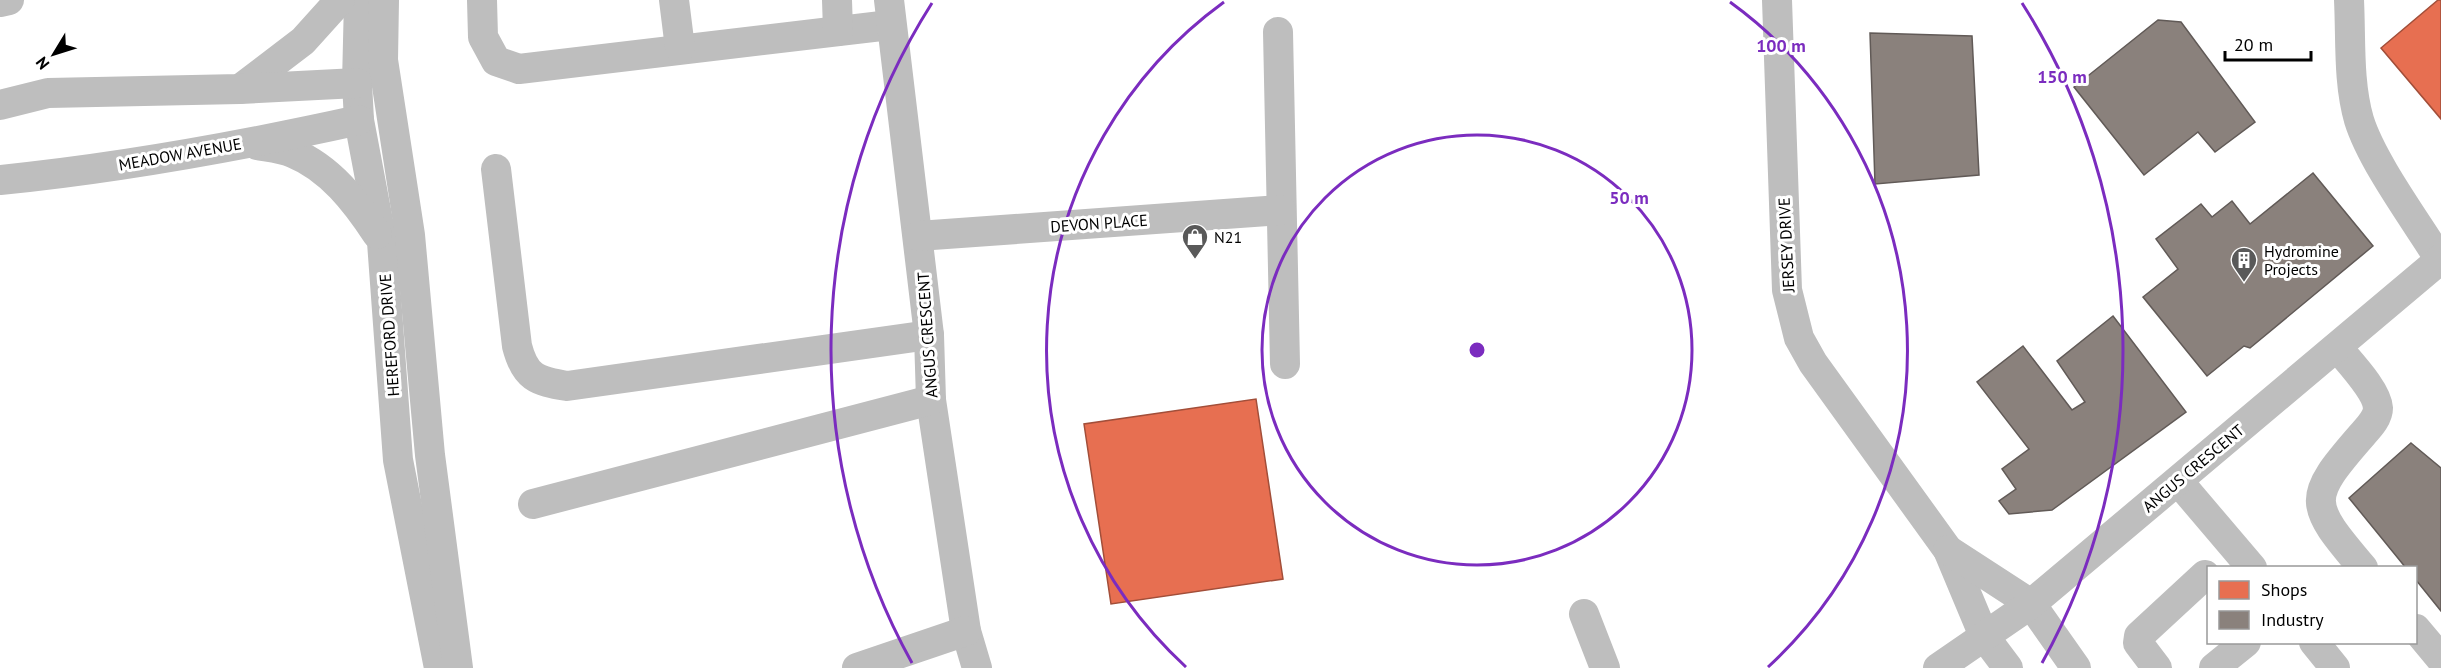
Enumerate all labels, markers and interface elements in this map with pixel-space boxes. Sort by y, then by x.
north arrow [24,24,84,84]
scale bar [2225,24,2310,62]
text: 20 m [2234,33,2273,56]
text: 100 m [1756,34,1806,57]
text: N [31,53,53,74]
text: 150 m [2037,65,2087,88]
street label: MEADOW AVENUE [117,133,243,175]
text: 50 m [1609,186,1649,209]
street label: JERSEY DRIVE [1774,197,1799,294]
street label: DEVON PLACE [1050,210,1148,236]
shop icon: N21 [1180,222,1210,260]
place label: N21 [1214,227,1242,247]
place label: Hydromine Projects [2264,241,2339,279]
building icon: Hydromine Projects [2229,245,2259,283]
street label: ANGUS CRESCENT [913,271,941,399]
street label: HEREFORD DRIVE [375,273,403,397]
centre of rings [1467,340,1487,360]
street label: ANGUS CRESCENT [2138,420,2248,516]
legend [2207,566,2417,644]
text: Shops [2261,578,2307,601]
text: Industry [2261,608,2324,631]

